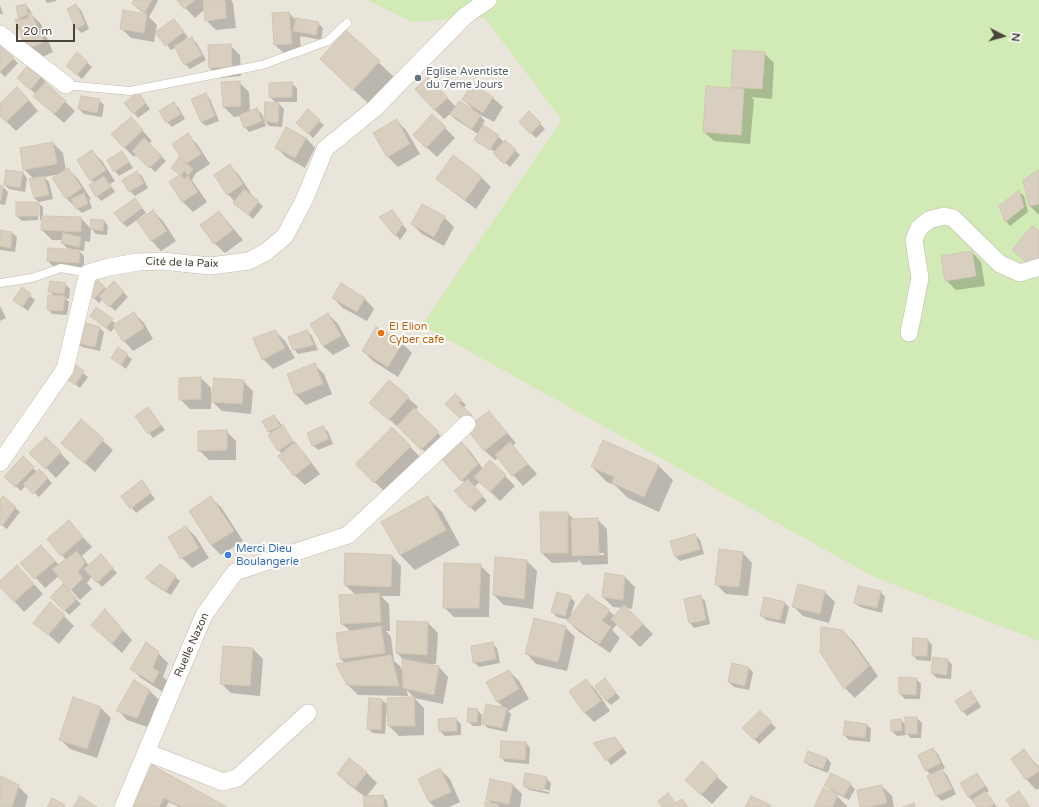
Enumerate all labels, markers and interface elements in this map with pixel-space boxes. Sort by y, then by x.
scale bar [18,16,77,42]
north arrow [983,16,1023,56]
text: 20 m [23,24,52,38]
text: N [1009,32,1022,42]
place label: Eglise Aventiste du 7eme Jours [426,65,509,91]
marker: Eglise Aventiste du 7eme Jours [413,73,423,83]
street label: Cité de la Paix [145,255,219,271]
place label: El Elion Cyber cafe [389,320,444,346]
marker: El Elion Cyber cafe [376,328,386,338]
place label: Merci Dieu Boulangerie [236,542,299,568]
marker: Merci Dieu Boulangerie [223,550,233,560]
street label: Ruelle Nazon [172,611,212,679]

